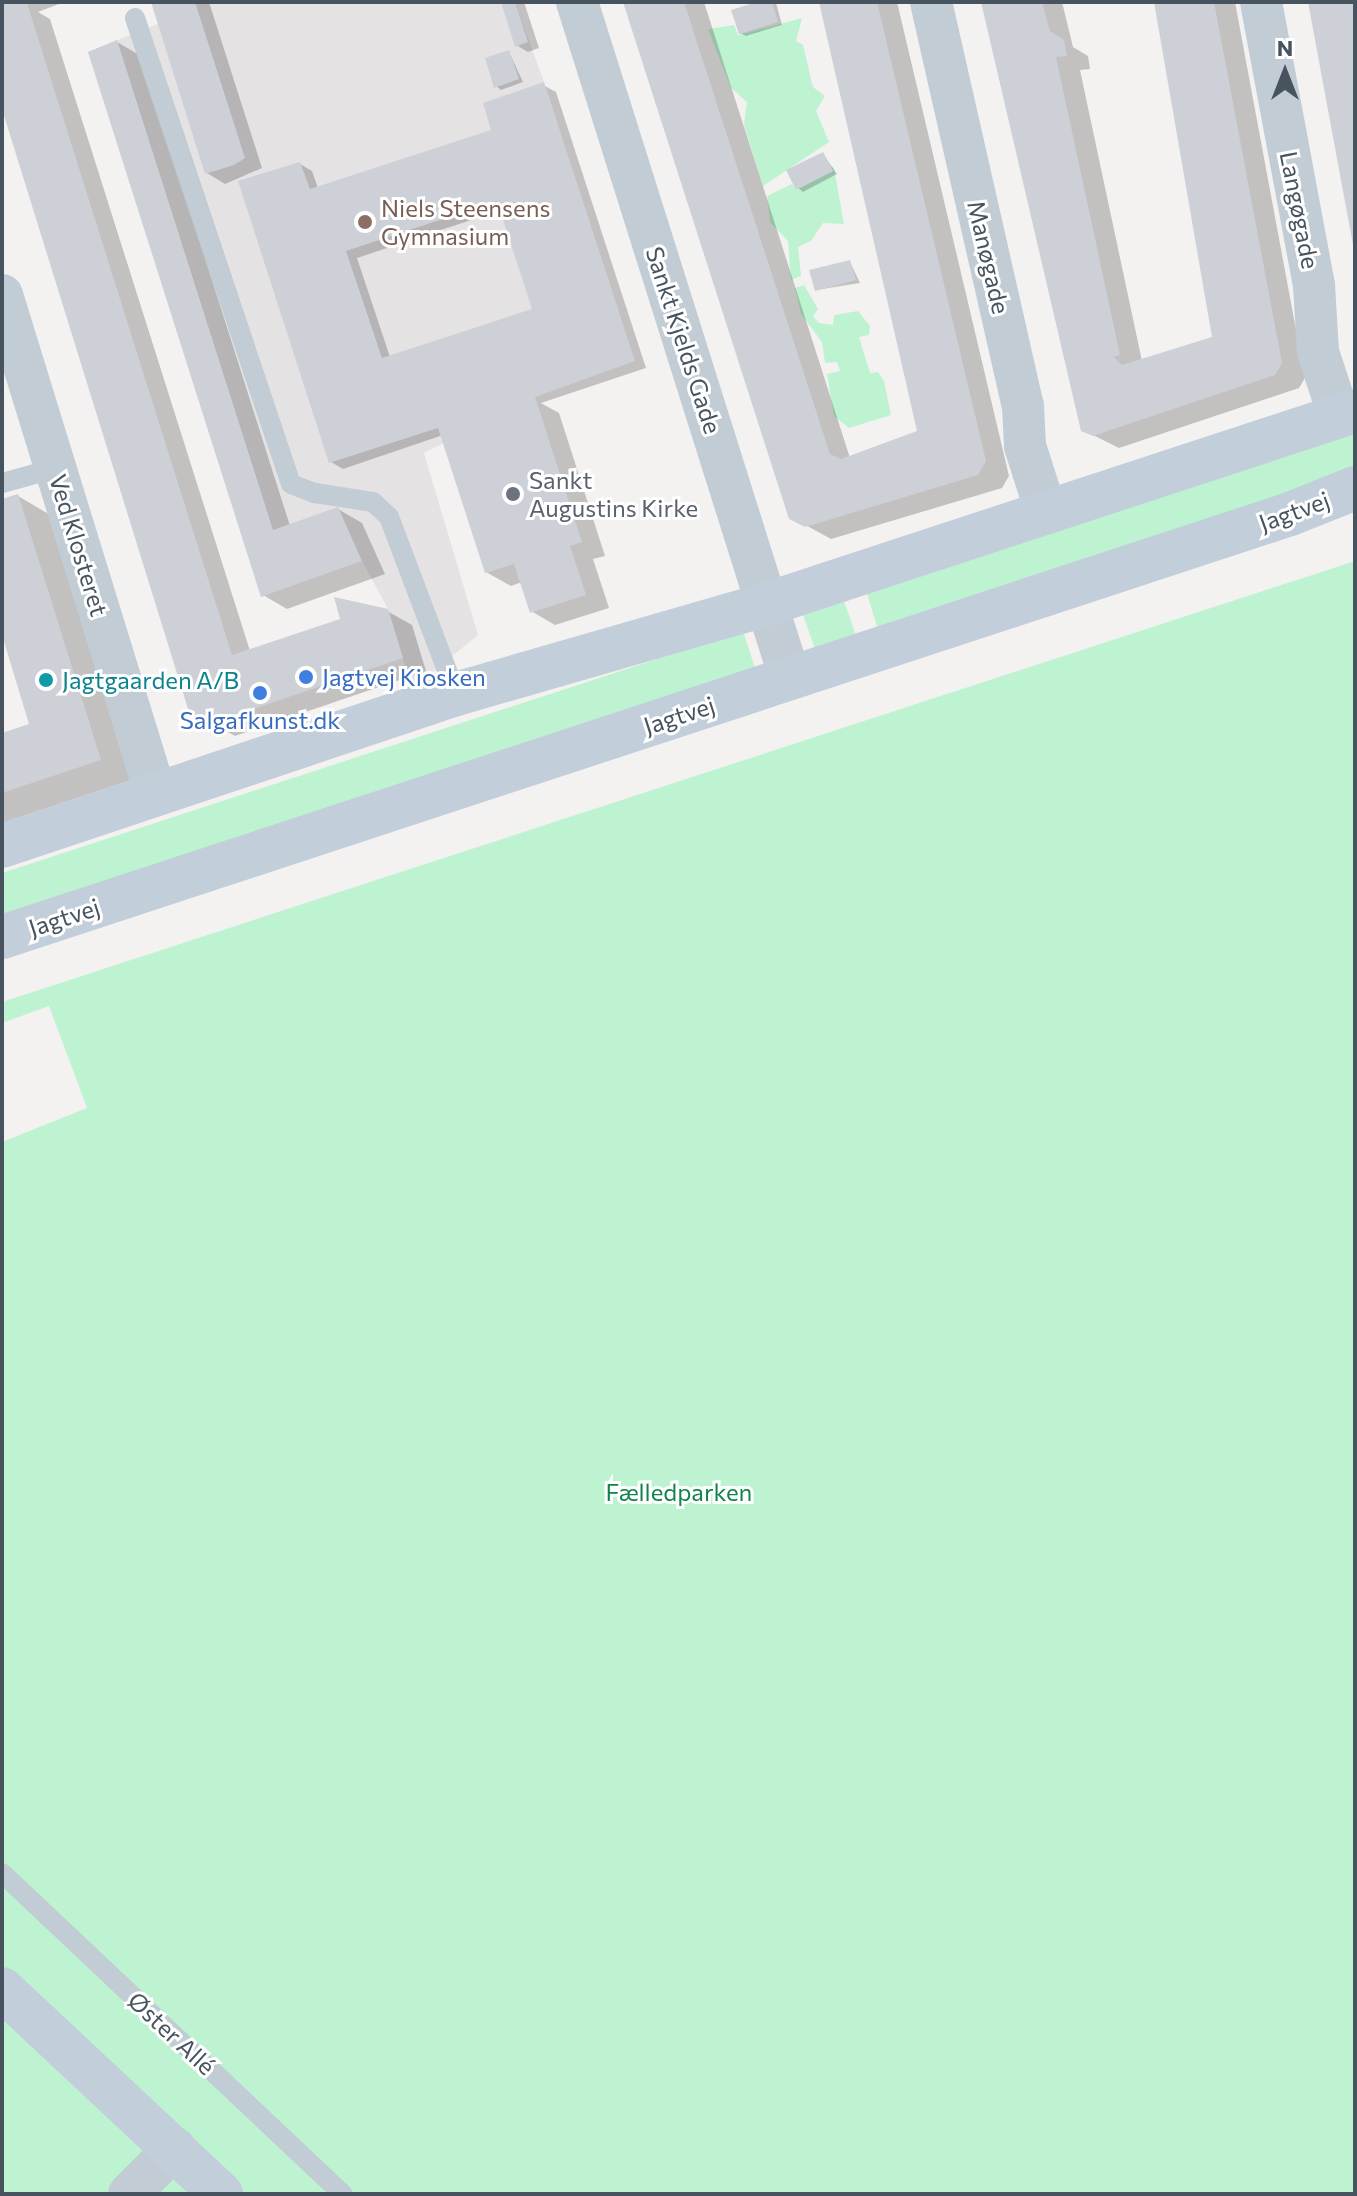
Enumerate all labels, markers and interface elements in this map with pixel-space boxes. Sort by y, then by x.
north arrow [1245,32,1325,112]
text: N [1277,34,1293,61]
street label: Langøgade [1275,149,1325,271]
place label: Niels Steensens Gymnasium [381,194,550,250]
street label: Manøgade [962,198,1016,316]
marker: Niels Steensens Gymnasium [356,213,374,231]
street label: Sankt Kjelds Gade [640,243,728,437]
place label: Sankt Augustins Kirke [529,466,698,522]
street label: Ved Klosteret [44,471,114,619]
marker: Sankt Augustins Kirke [504,485,522,503]
street label: Jagtvej [1255,485,1333,537]
place label: Jagtvej Kiosken [322,663,486,691]
place label: Jagtgaarden A/B [62,666,239,694]
marker: Jagtvej Kiosken [297,668,315,686]
marker: Jagtgaarden A/B [37,671,55,689]
marker: Salgafkunst.dk [251,684,269,702]
street label: Jagtvej [640,690,718,740]
place label: Salgafkunst.dk [180,706,340,734]
street label: Jagtvej [25,892,103,942]
park label: Fælledparken [606,1478,752,1506]
street label: Øster Allé [123,1986,221,2080]

